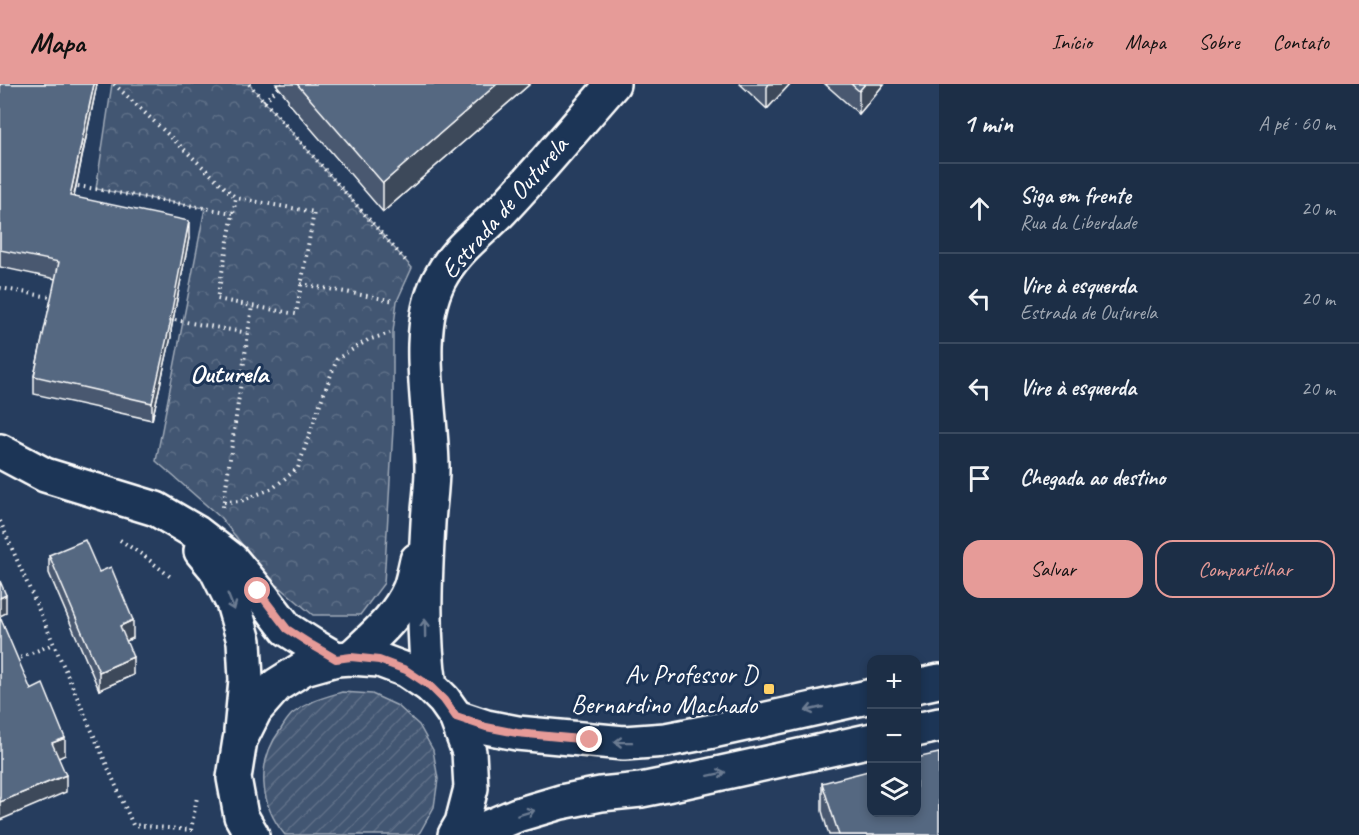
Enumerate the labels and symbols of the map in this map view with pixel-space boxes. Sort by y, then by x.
street label: Estrada de Outurela [433,128,576,285]
district label: Outurela [190,356,270,390]
route start [244,577,270,603]
one-way arrow [226,592,237,611]
one-way arrow [419,618,431,638]
place label: Av Professor D Bernardino Machado [571,658,759,721]
marker: Av Professor D Bernardino Machado [762,682,776,696]
one-way arrow [805,703,824,715]
route end [576,726,602,752]
one-way arrow [613,736,633,748]
one-way arrow [707,768,726,780]
one-way arrow [516,806,535,817]

